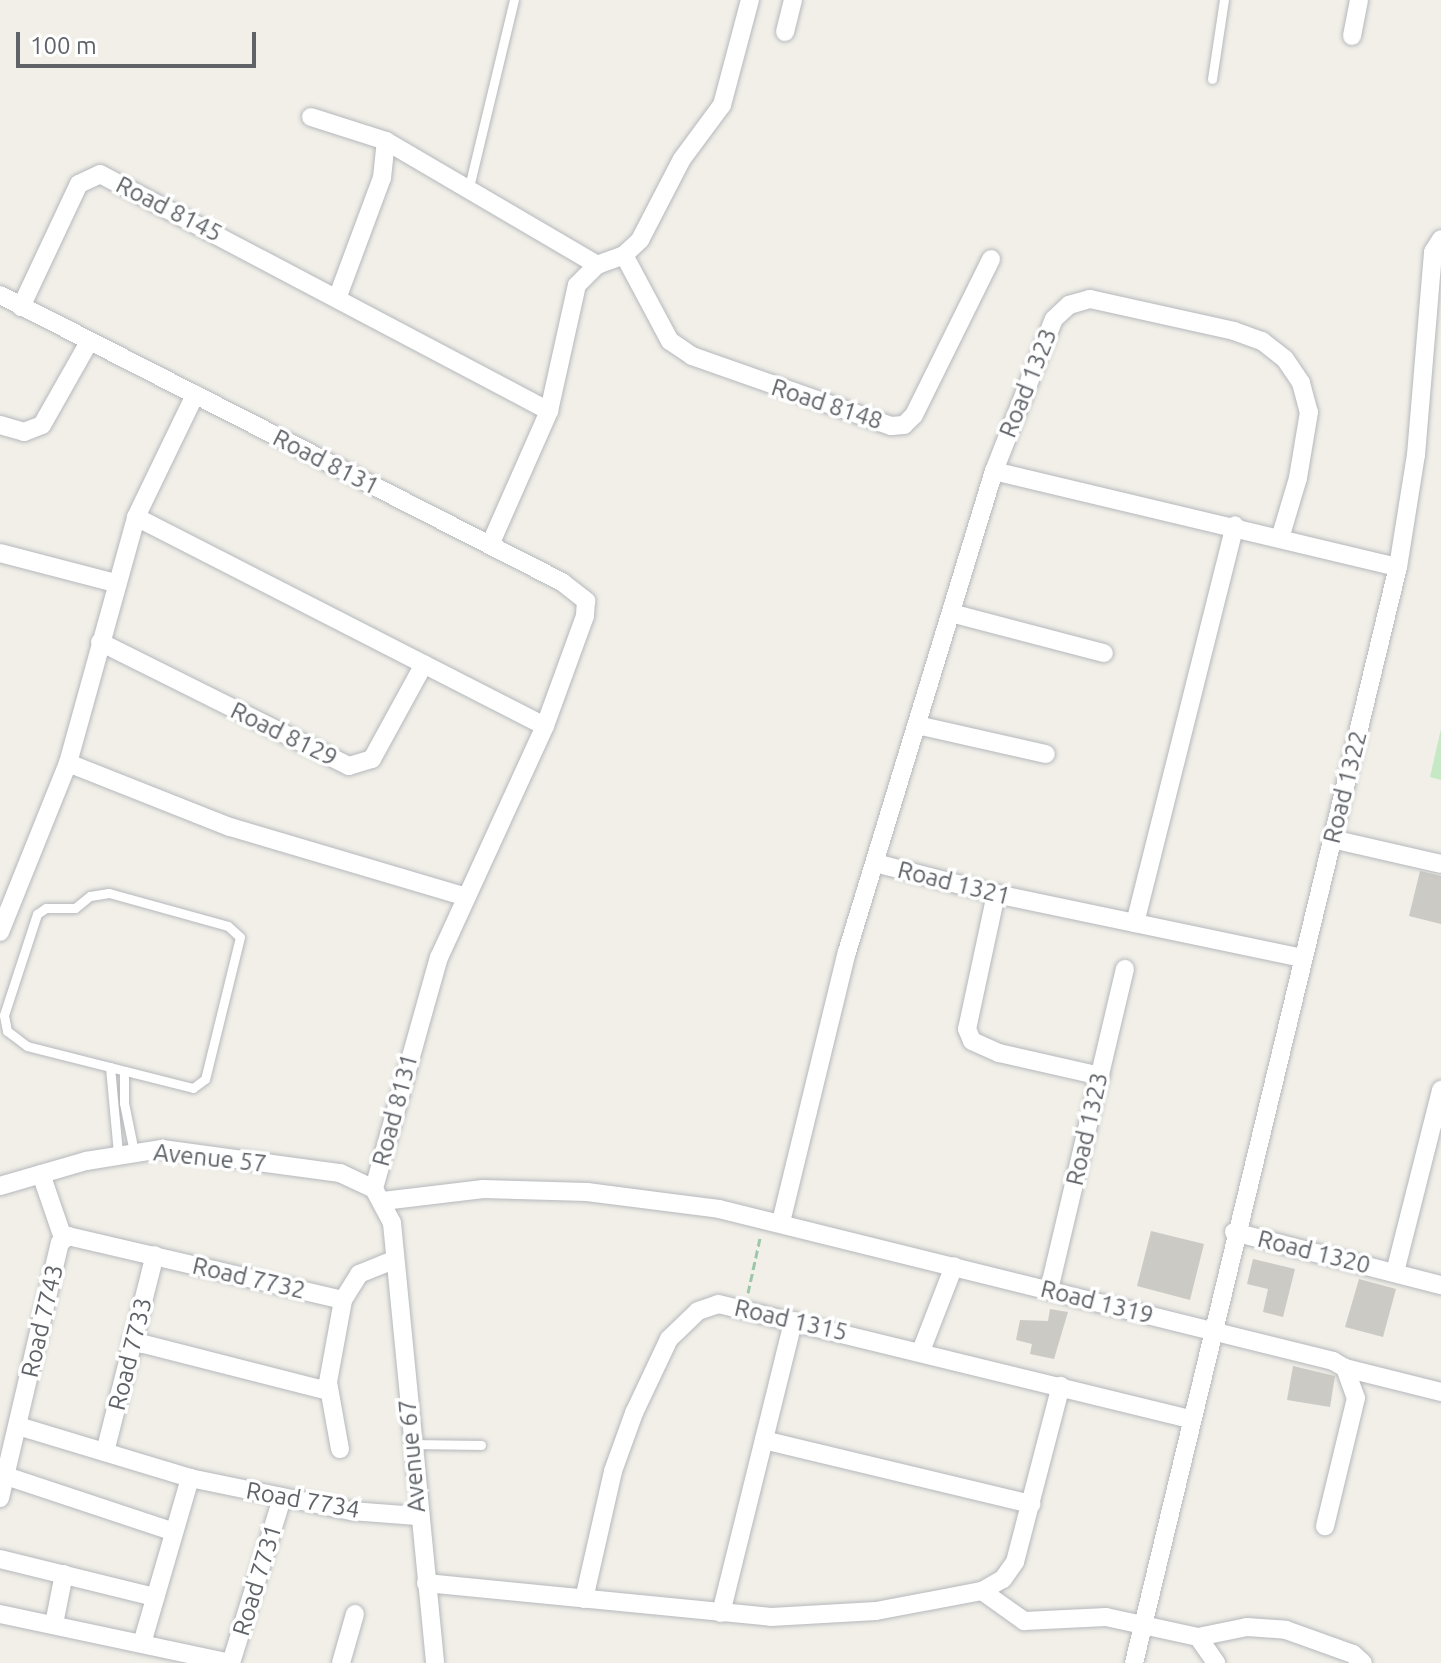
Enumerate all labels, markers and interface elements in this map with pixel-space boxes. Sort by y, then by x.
scale bar [20,16,260,66]
text: 100 m [30,32,97,59]
street label: Road 8145 [111,170,227,248]
street label: Road 1323 [993,324,1063,442]
street label: Road 8148 [768,373,886,435]
street label: Road 8131 [268,423,384,501]
street label: Road 8129 [226,696,342,772]
street label: Road 1322 [1317,728,1373,846]
street label: Road 1321 [895,855,1013,911]
street label: Road 8131 [366,1051,424,1169]
street label: Road 1323 [1060,1070,1114,1188]
street label: Avenue 57 [152,1138,268,1178]
street label: Road 1320 [1255,1224,1373,1280]
street label: Road 7732 [190,1251,308,1305]
street label: Road 7743 [15,1262,69,1380]
street label: Road 1319 [1038,1274,1156,1330]
street label: Road 1315 [732,1293,850,1347]
street label: Road 7733 [102,1295,158,1413]
street label: Avenue 67 [393,1398,431,1514]
street label: Road 7734 [244,1476,362,1524]
street label: Road 7731 [226,1521,288,1639]

